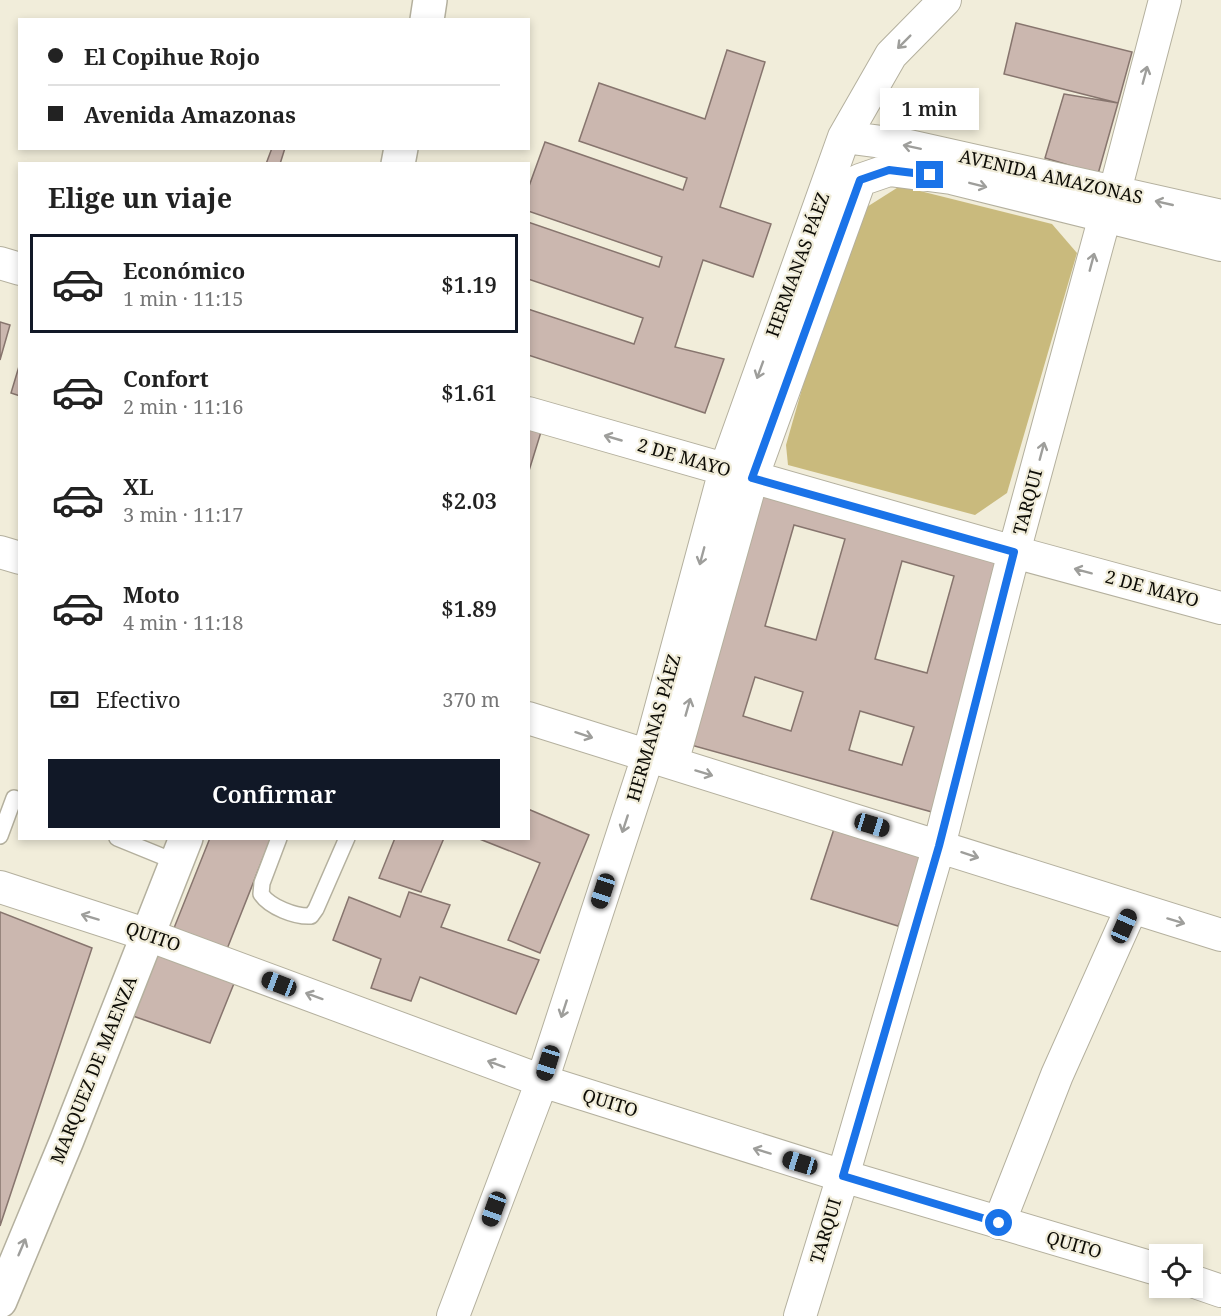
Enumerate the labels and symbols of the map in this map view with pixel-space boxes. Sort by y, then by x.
one-way arrow [897,34,911,49]
one-way arrow [1140,66,1151,85]
callout: 1 min [880,88,980,130]
one-way arrow [903,140,922,152]
street label: AVENIDA AMAZONAS [957,143,1145,209]
route end [916,161,943,188]
one-way arrow [969,179,988,191]
street label: HERMANAS PÁEZ [760,189,834,340]
one-way arrow [1155,196,1174,208]
one-way arrow [1087,253,1099,272]
one-way arrow [754,360,765,379]
one-way arrow [604,432,623,443]
street label: 2 DE MAYO [635,432,734,482]
one-way arrow [1036,442,1048,461]
street label: TARQUI [1007,466,1047,537]
one-way arrow [695,546,707,565]
one-way arrow [1074,564,1093,576]
street label: 2 DE MAYO [1103,564,1202,612]
street label: HERMANAS PÁEZ [621,651,686,804]
one-way arrow [682,698,694,717]
one-way arrow [574,731,593,742]
one-way arrow [694,768,713,779]
car [852,811,892,839]
one-way arrow [619,814,630,833]
one-way arrow [960,851,979,862]
car [589,871,617,911]
car [1108,906,1140,946]
one-way arrow [81,911,100,922]
street label: QUITO [123,915,184,957]
one-way arrow [1166,916,1185,927]
car [259,969,299,999]
street label: MARQUEZ DE MAENZA [44,972,142,1167]
one-way arrow [305,990,323,1001]
one-way arrow [558,999,569,1018]
car [534,1043,562,1083]
one-way arrow [487,1058,506,1069]
street label: QUITO [580,1082,641,1122]
one-way arrow [753,1144,772,1155]
car [780,1149,820,1177]
car [479,1189,509,1229]
street label: TARQUI [804,1195,846,1266]
route start [985,1209,1012,1236]
street label: QUITO [1044,1225,1105,1263]
one-way arrow [17,1238,28,1257]

